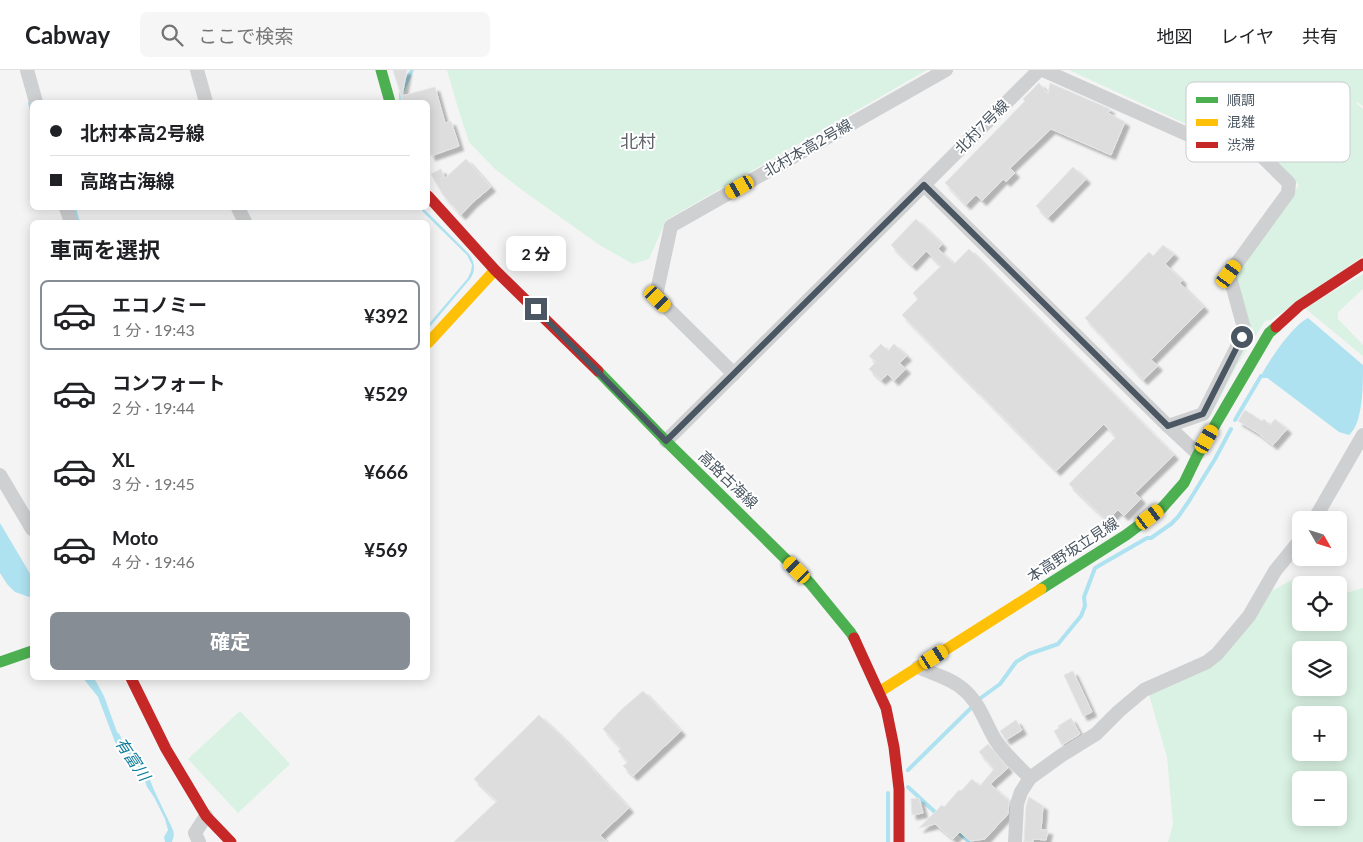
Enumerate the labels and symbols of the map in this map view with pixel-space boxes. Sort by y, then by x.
legend [1186,82,1350,162]
text: 順調 [1227,91,1255,108]
street label: 北村7号線 [951,96,1012,157]
text: 混雑 [1227,113,1255,130]
street label: 北村本高2号線 [760,115,855,180]
district label: 北村 [620,130,656,152]
text: 渋滞 [1227,136,1255,153]
car [723,173,756,201]
callout: 2 分 [506,236,566,272]
car [1214,257,1243,291]
car [642,283,673,315]
route end [525,298,547,320]
route start [1231,326,1253,348]
car [1193,422,1220,456]
street label: 高路古海線 [695,447,762,512]
car [1133,502,1166,532]
north arrow [1292,511,1348,566]
street label: 本高野坂立見線 [1024,513,1121,585]
car [781,554,812,586]
car [917,643,950,671]
water label: 有富川 [112,734,156,786]

